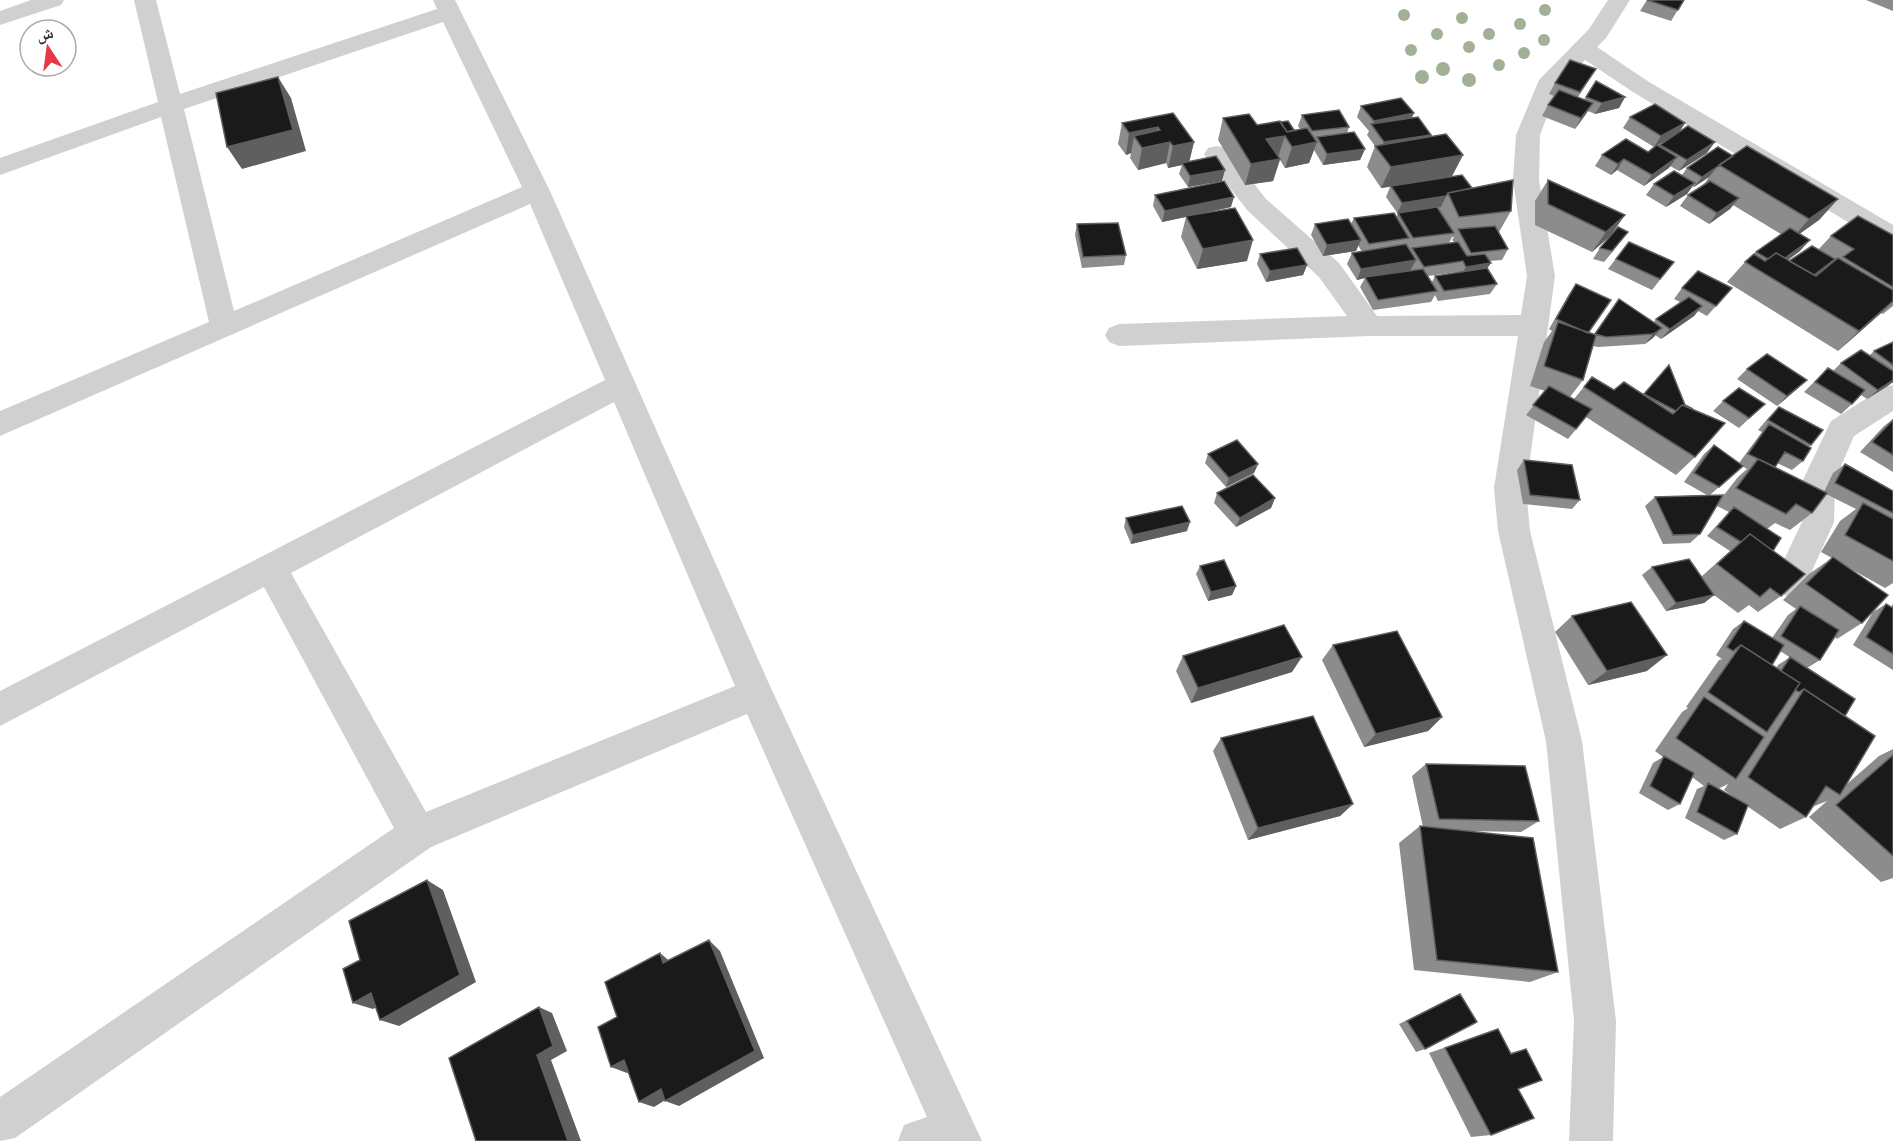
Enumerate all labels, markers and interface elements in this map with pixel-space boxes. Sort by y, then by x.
north arrow [18,18,78,78]
text: ش [34,22,55,46]

